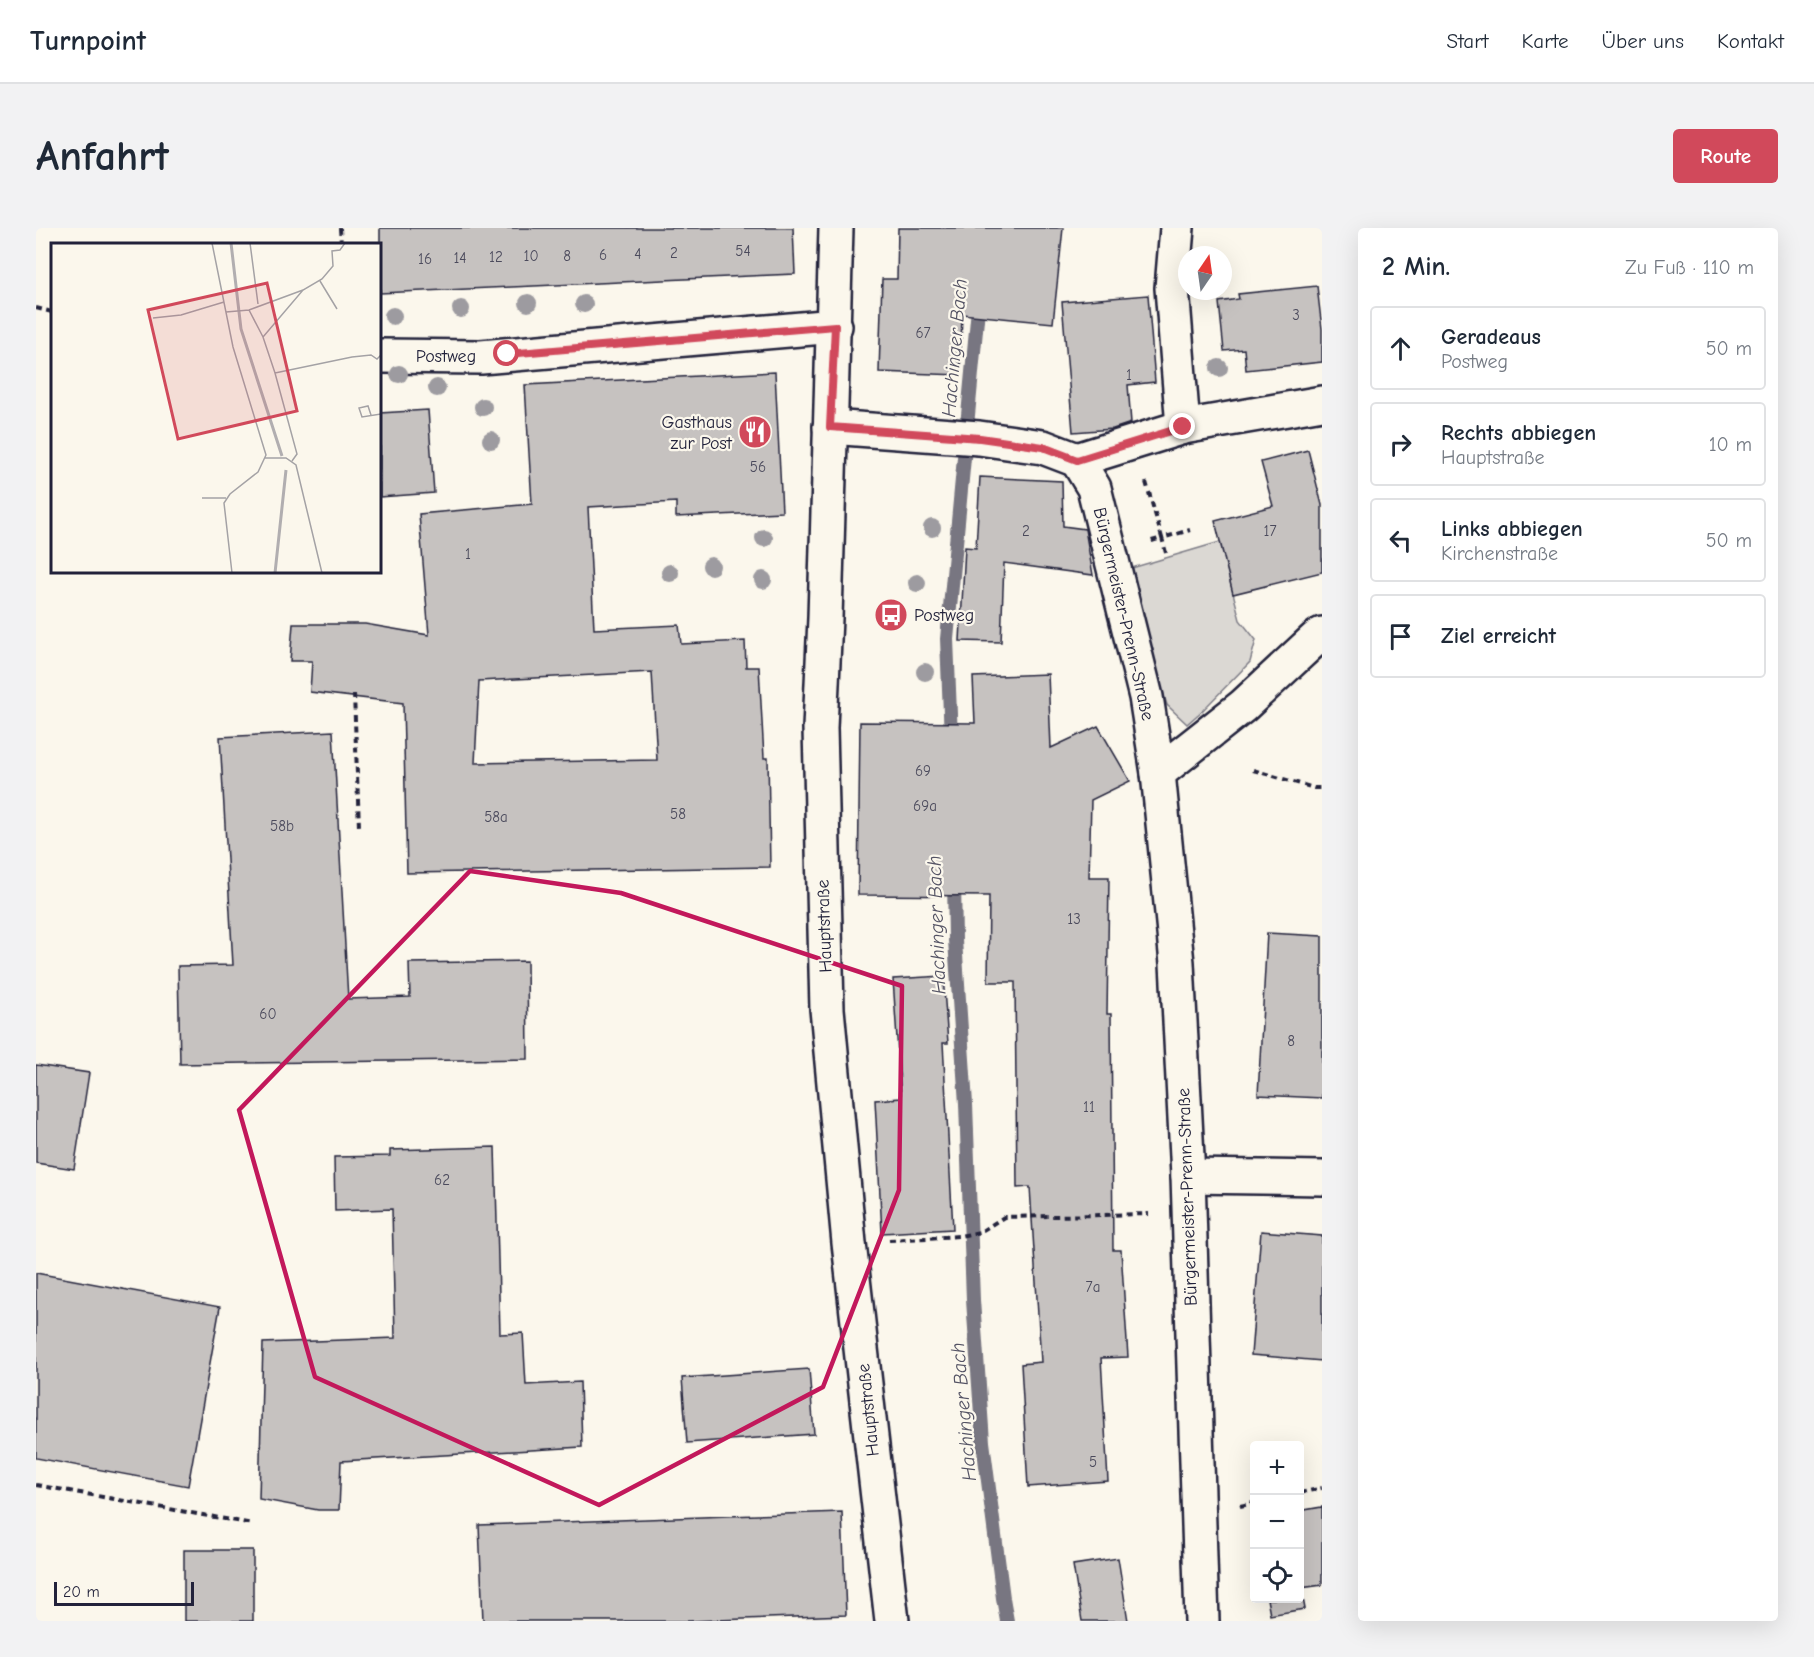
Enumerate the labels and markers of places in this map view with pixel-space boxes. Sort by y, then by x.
place label: Gasthaus zur Post [662,412,733,454]
restaurant icon: Gasthaus zur Post [737,414,773,450]
bus stop icon: Postweg [873,597,909,633]
place label: Postweg [914,605,974,626]

